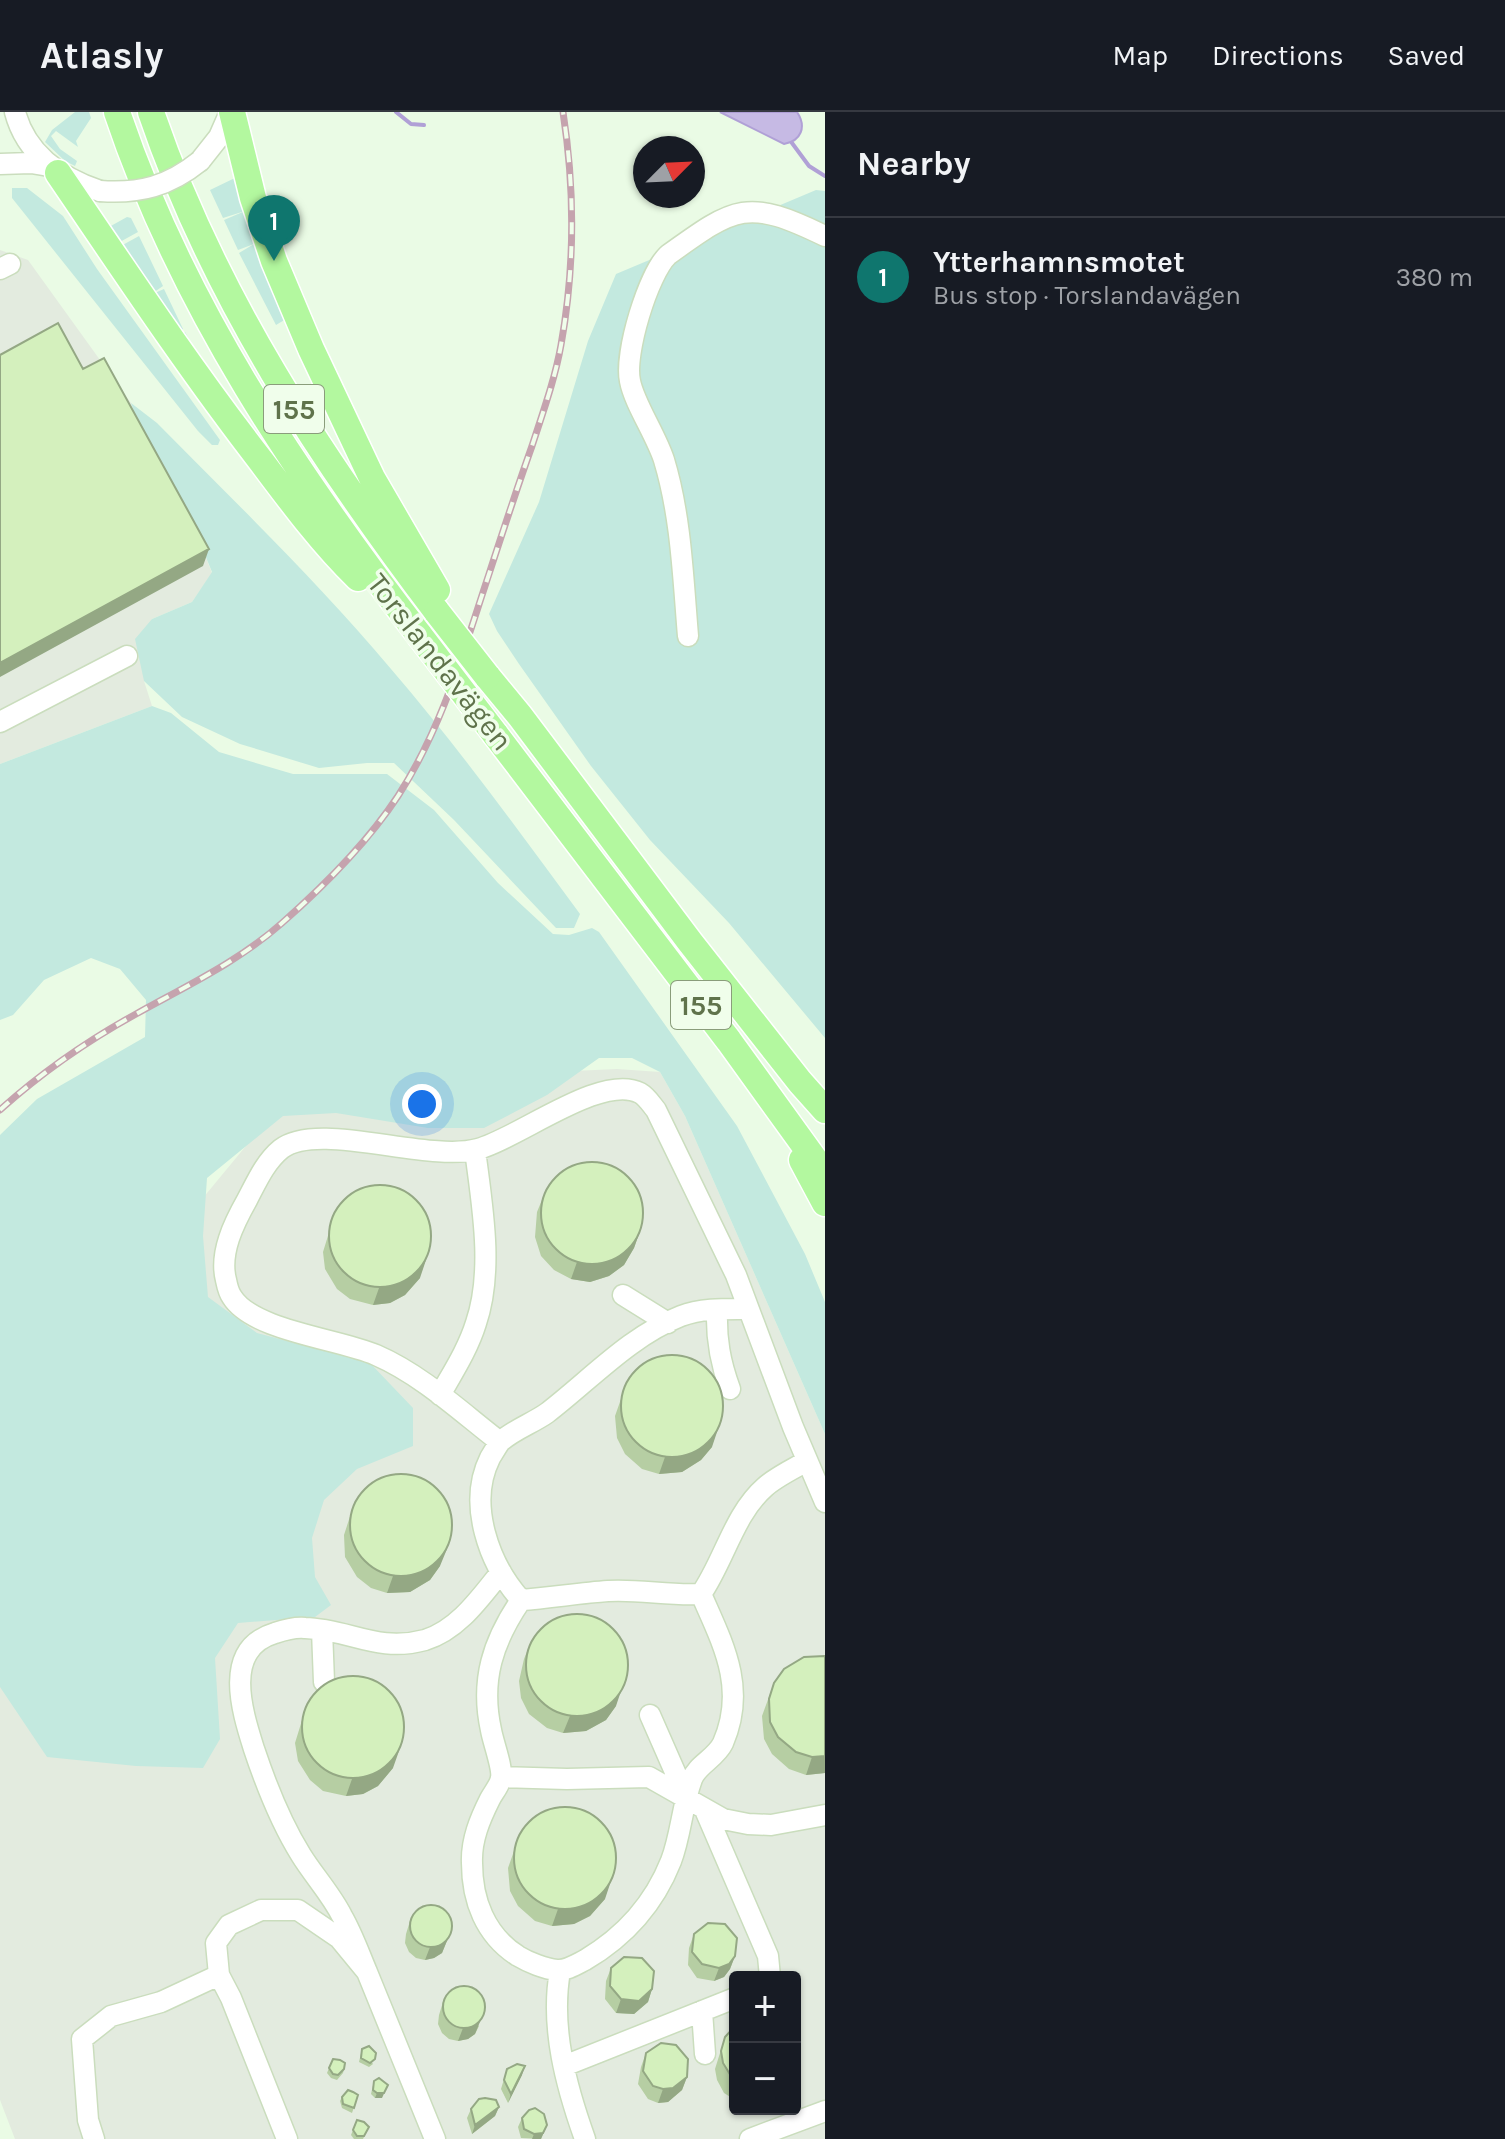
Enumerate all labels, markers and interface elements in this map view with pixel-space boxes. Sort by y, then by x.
text: Atlasly [40,33,163,78]
text: Map [1113,39,1168,72]
text: Directions [1212,39,1344,72]
text: Saved [1388,39,1465,72]
north arrow [633,136,705,208]
text: Nearby [857,144,971,184]
pin: 1 [248,195,300,261]
text: Ytterhamnsmotet [933,244,1185,280]
text: 1 [878,262,888,293]
text: 380 m [1396,262,1473,293]
text: Bus stop · Torslandavägen [933,280,1241,311]
road number: 155 [264,385,324,433]
street label: Torslandavägen [360,566,520,758]
road number: 155 [671,981,731,1029]
your location [402,1084,442,1124]
map controls [729,1971,801,2115]
button: + [729,1971,801,2043]
button: − [729,2043,801,2115]

